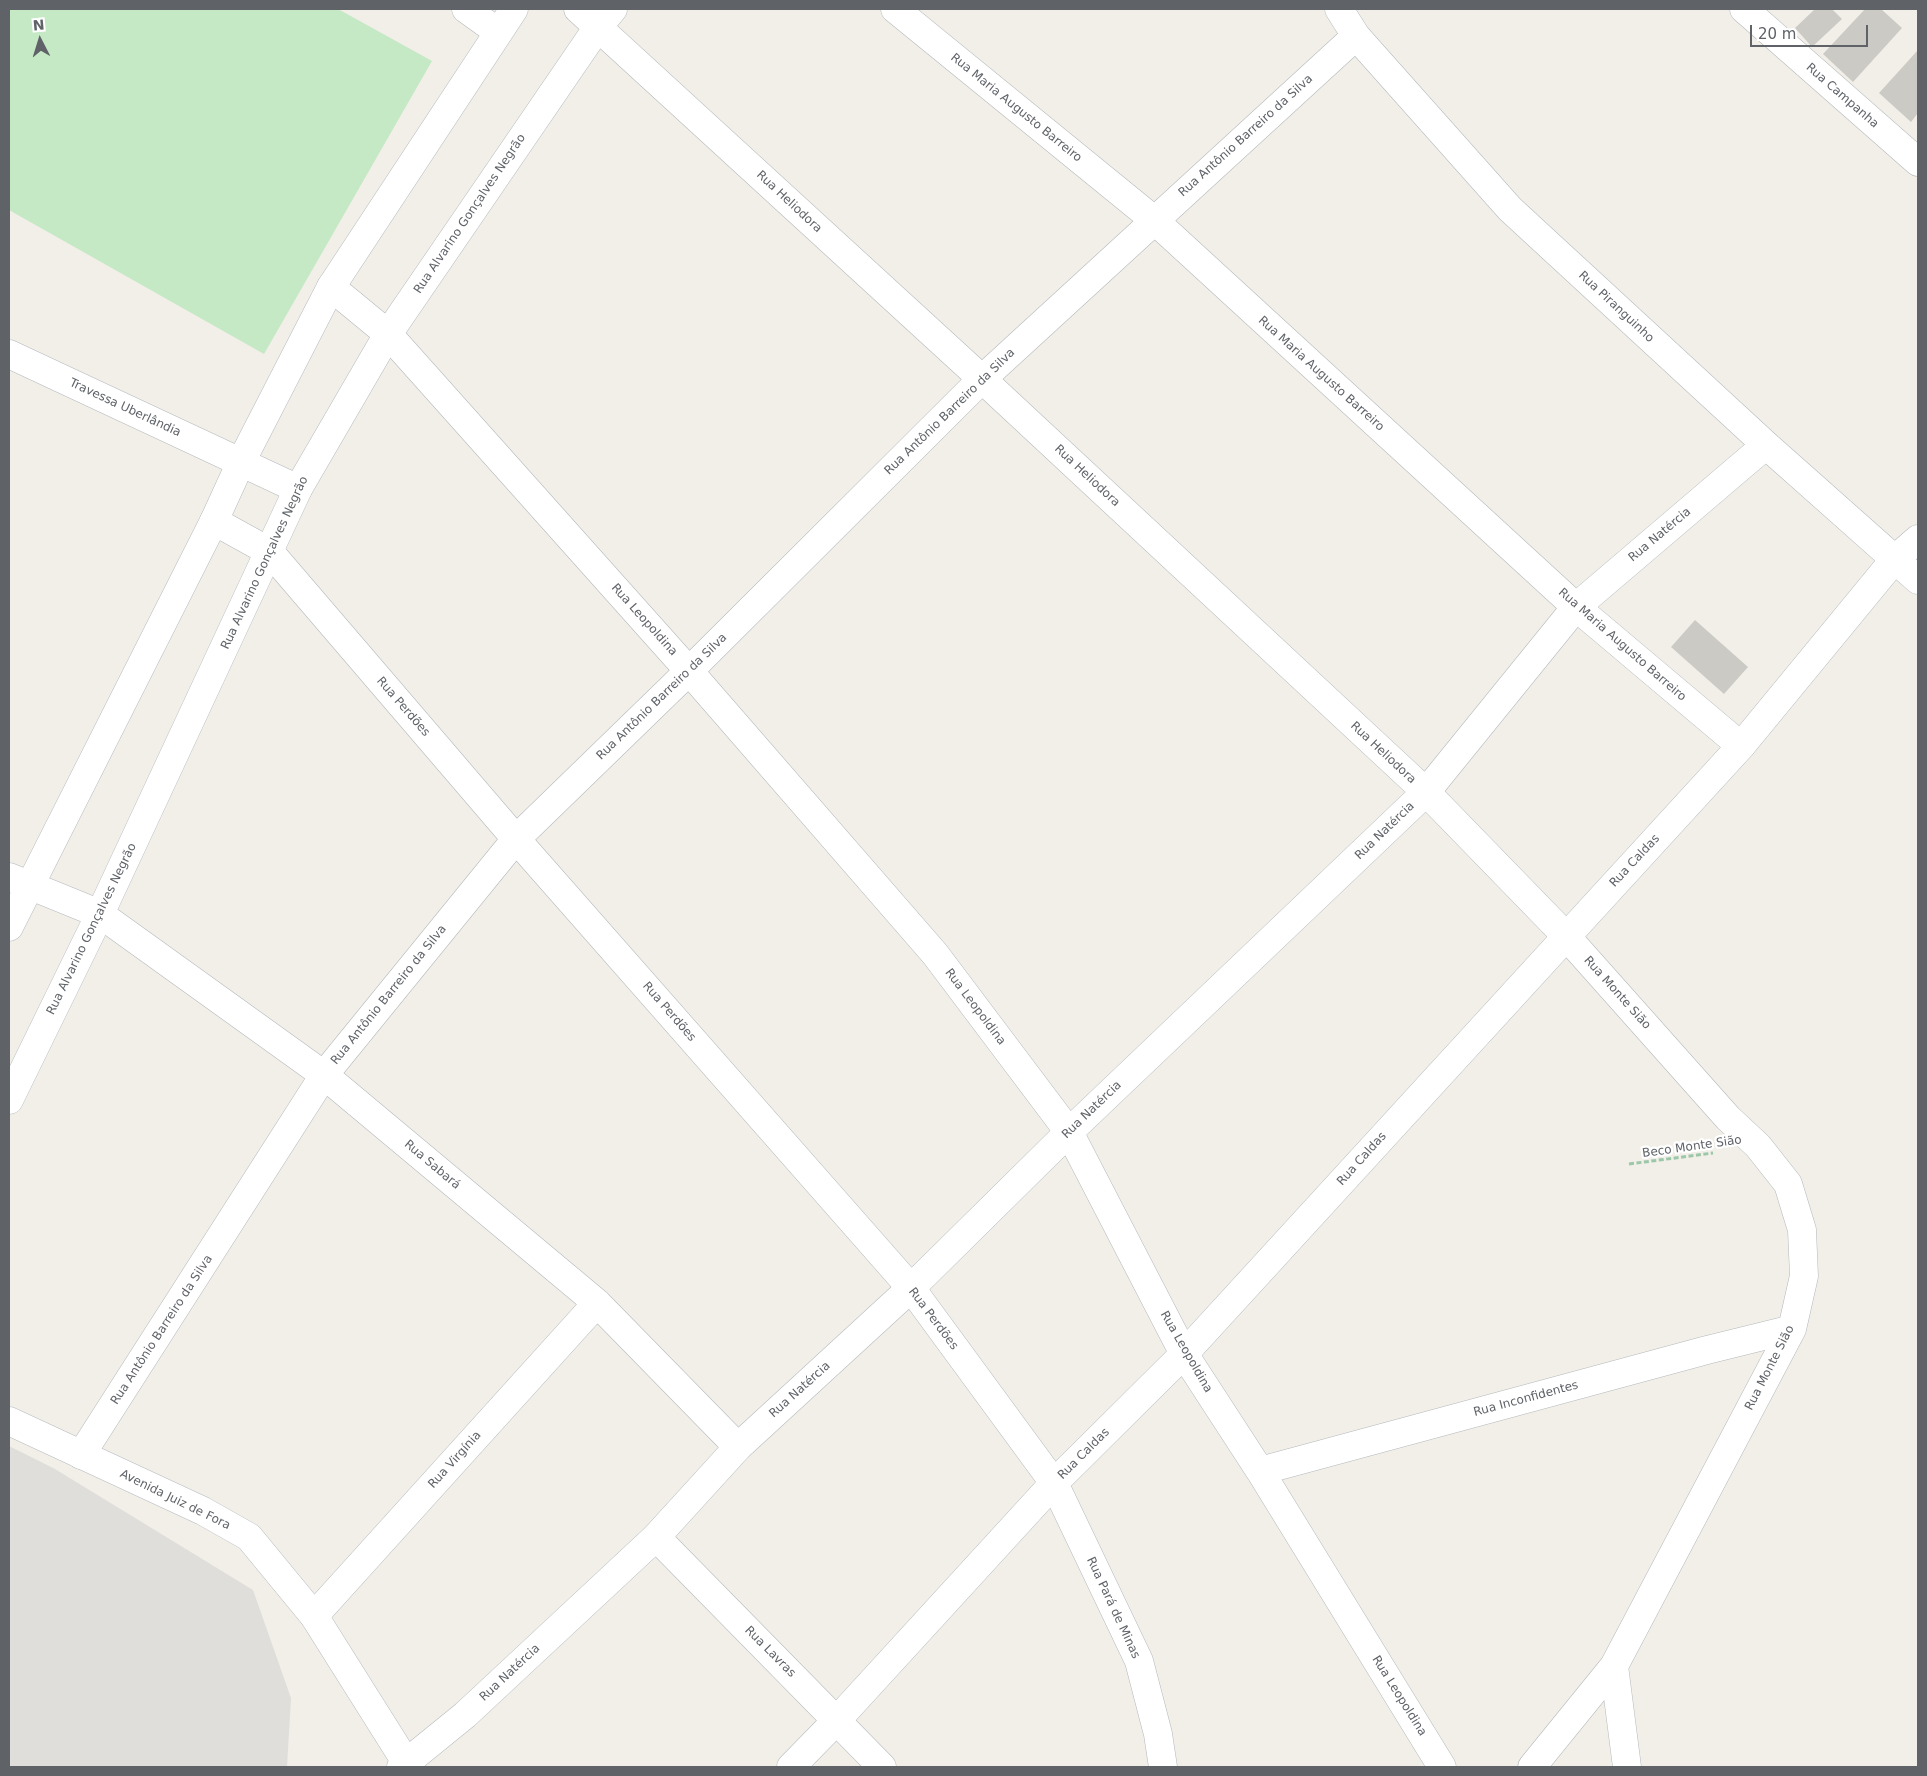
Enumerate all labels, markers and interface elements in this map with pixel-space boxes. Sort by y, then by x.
north arrow [15,15,65,65]
scale bar [1752,15,1870,47]
text: N [32,17,45,34]
text: 20 m [1758,25,1796,43]
street label: Rua Maria Augusto Barreiro [948,51,1084,165]
street label: Rua Campanha [1803,61,1881,131]
street label: Rua Antônio Barreiro da Silva [1176,72,1316,200]
street label: Rua Alvarino Gonçalves Negrão [411,132,529,296]
street label: Rua Heliodora [753,168,825,236]
street label: Rua Piranguinho [1575,268,1657,346]
street label: Rua Maria Augusto Barreiro [1255,314,1387,434]
street label: Rua Antônio Barreiro da Silva [882,346,1018,478]
street label: Travessa Uberlândia [67,376,183,440]
street label: Rua Heliodora [1051,442,1123,510]
street label: Rua Alvarino Gonçalves Negrão [218,474,312,652]
street label: Rua Natércia [1626,505,1694,565]
street label: Rua Leopoldina [608,581,680,659]
street label: Rua Maria Augusto Barreiro [1555,586,1689,704]
street label: Rua Antônio Barreiro da Silva [594,631,730,763]
street label: Rua Perdões [373,674,433,740]
street label: Rua Heliodora [1347,719,1419,787]
street label: Rua Natércia [1352,799,1418,863]
street label: Rua Caldas [1607,832,1663,890]
street label: Rua Alvarino Gonçalves Negrão [44,841,140,1017]
street label: Rua Antônio Barreiro da Silva [328,922,450,1068]
street label: Rua Monte Sião [1580,953,1654,1033]
street label: Rua Leopoldina [942,966,1008,1048]
street label: Rua Perdões [639,979,699,1045]
street label: Rua Natércia [1059,1078,1125,1142]
street label: Rua Caldas [1334,1129,1390,1189]
street label: Beco Monte Sião [1641,1133,1743,1161]
street label: Rua Sabará [401,1137,463,1193]
street label: Rua Antônio Barreiro da Silva [108,1252,216,1408]
street label: Rua Perdões [905,1285,961,1353]
street label: Rua Leopoldina [1157,1309,1215,1395]
street label: Rua Monte Sião [1742,1323,1798,1413]
street label: Rua Natércia [767,1359,833,1421]
street label: Rua Inconfidentes [1472,1378,1580,1420]
street label: Rua Caldas [1055,1425,1113,1483]
street label: Rua Virgínia [426,1428,484,1492]
street label: Avenida Juiz de Fora [117,1467,233,1533]
street label: Rua Pará de Minas [1083,1555,1143,1661]
street label: Rua Lavras [741,1623,799,1681]
street label: Rua Natércia [477,1641,543,1705]
street label: Rua Leopoldina [1369,1653,1429,1739]

